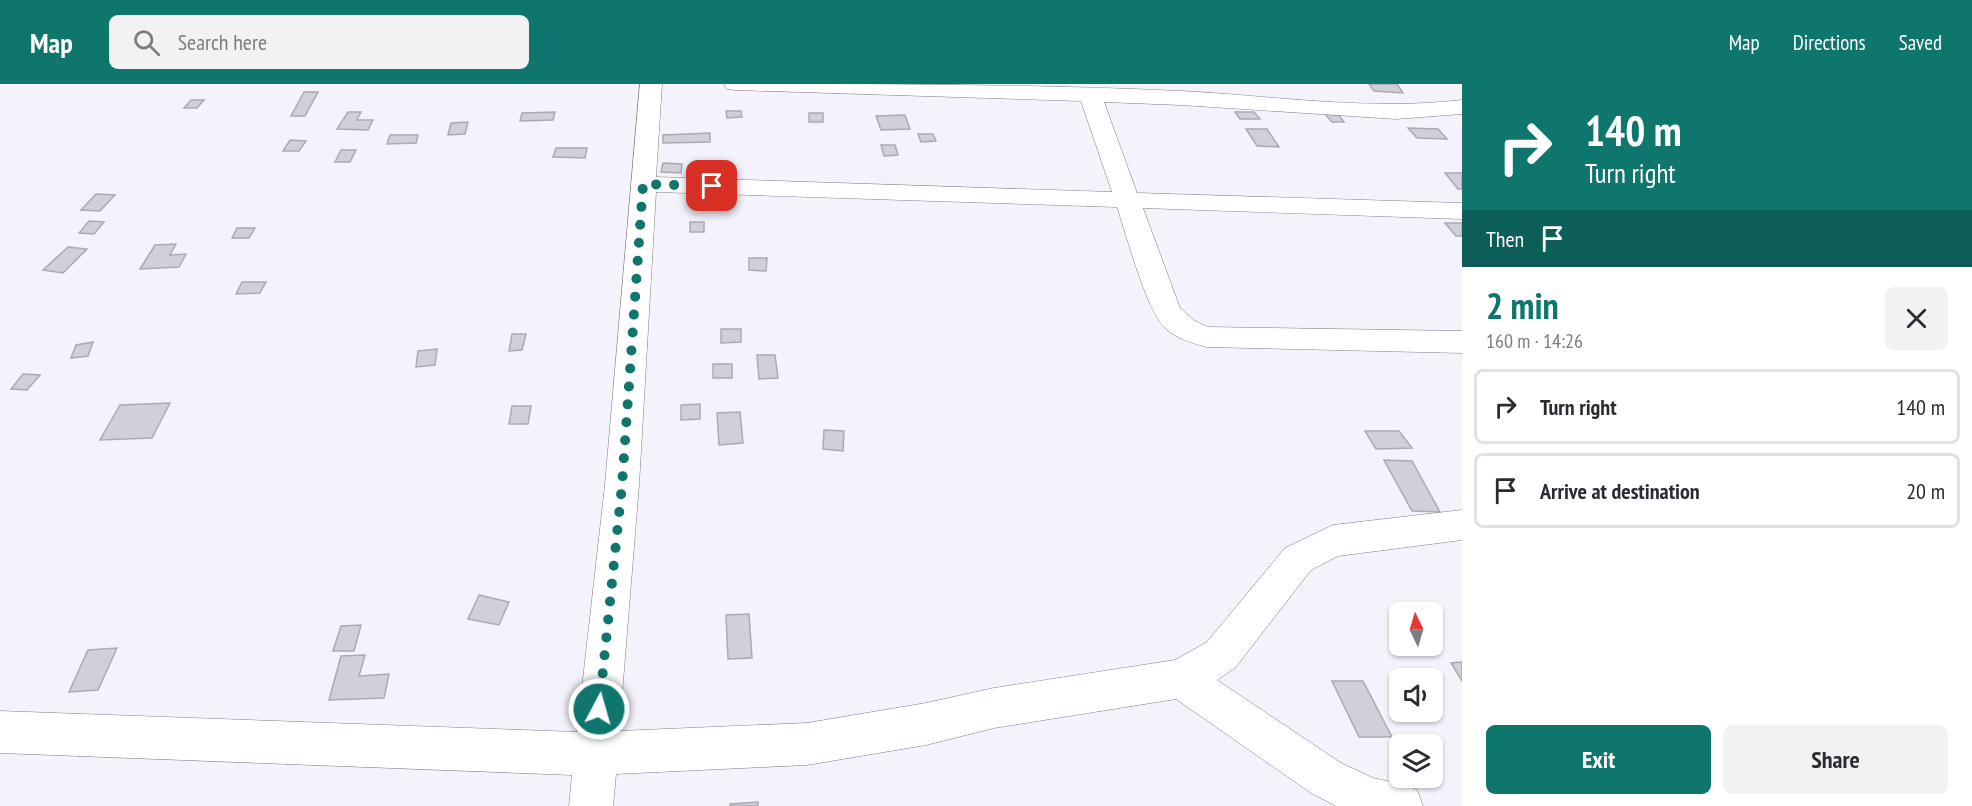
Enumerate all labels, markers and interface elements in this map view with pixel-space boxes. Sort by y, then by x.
search box [109,15,529,69]
text: Map [30,24,73,61]
icon: search [130,26,163,59]
text: Search here [178,28,267,56]
text: Map [1729,29,1760,56]
text: Directions [1793,29,1866,56]
text: Saved [1899,29,1942,56]
text: 140 m [1585,103,1682,158]
icon: right [1486,108,1564,186]
text: Turn right [1585,156,1676,190]
pin [686,160,737,211]
icon: arrive [695,169,728,202]
icon: arrive [1536,222,1569,255]
text: Then [1486,225,1524,253]
text: 2 min [1486,282,1559,329]
button: close [1885,287,1948,350]
text: 160 m · 14:26 [1486,328,1583,354]
icon: right [1489,390,1522,423]
text: Turn right [1540,393,1617,421]
text: 140 m [1896,393,1945,421]
icon: arrive [1489,474,1522,507]
text: Arrive at destination [1540,477,1700,505]
text: 20 m [1906,477,1945,505]
north arrow [1389,602,1443,656]
map controls [1389,602,1443,788]
button: sound [1389,668,1443,722]
position arrow [567,677,631,741]
button: Exit [1486,725,1711,794]
button: Share [1723,725,1948,794]
button: layers [1389,734,1443,788]

